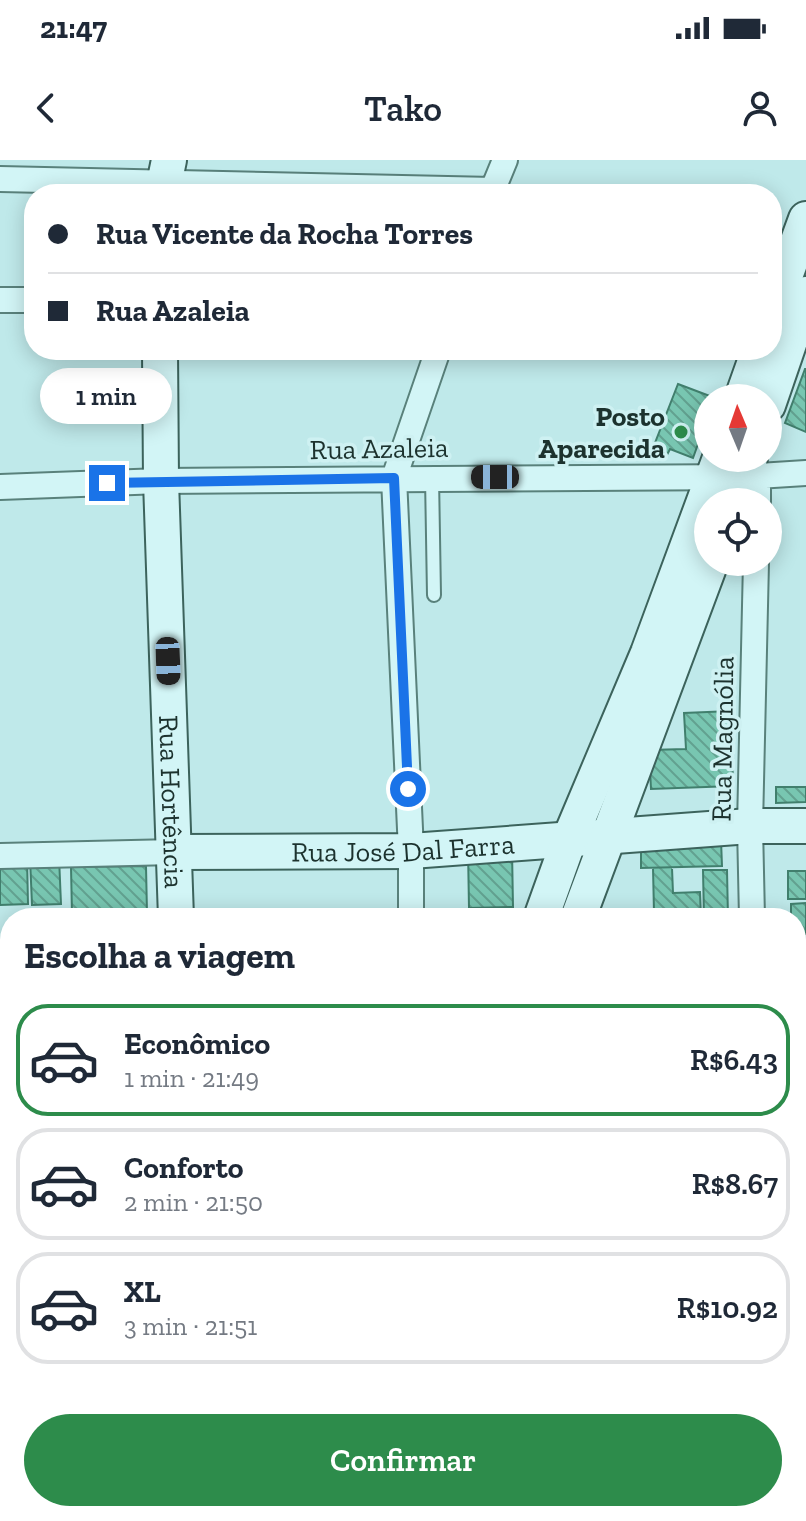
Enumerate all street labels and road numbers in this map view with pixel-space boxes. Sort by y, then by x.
street label: Rua Azaleia [309,431,449,466]
street label: Rua Magnólia [705,656,740,822]
street label: Rua Hortência [152,715,191,890]
street label: Rua José Dal Farra [291,827,516,869]

